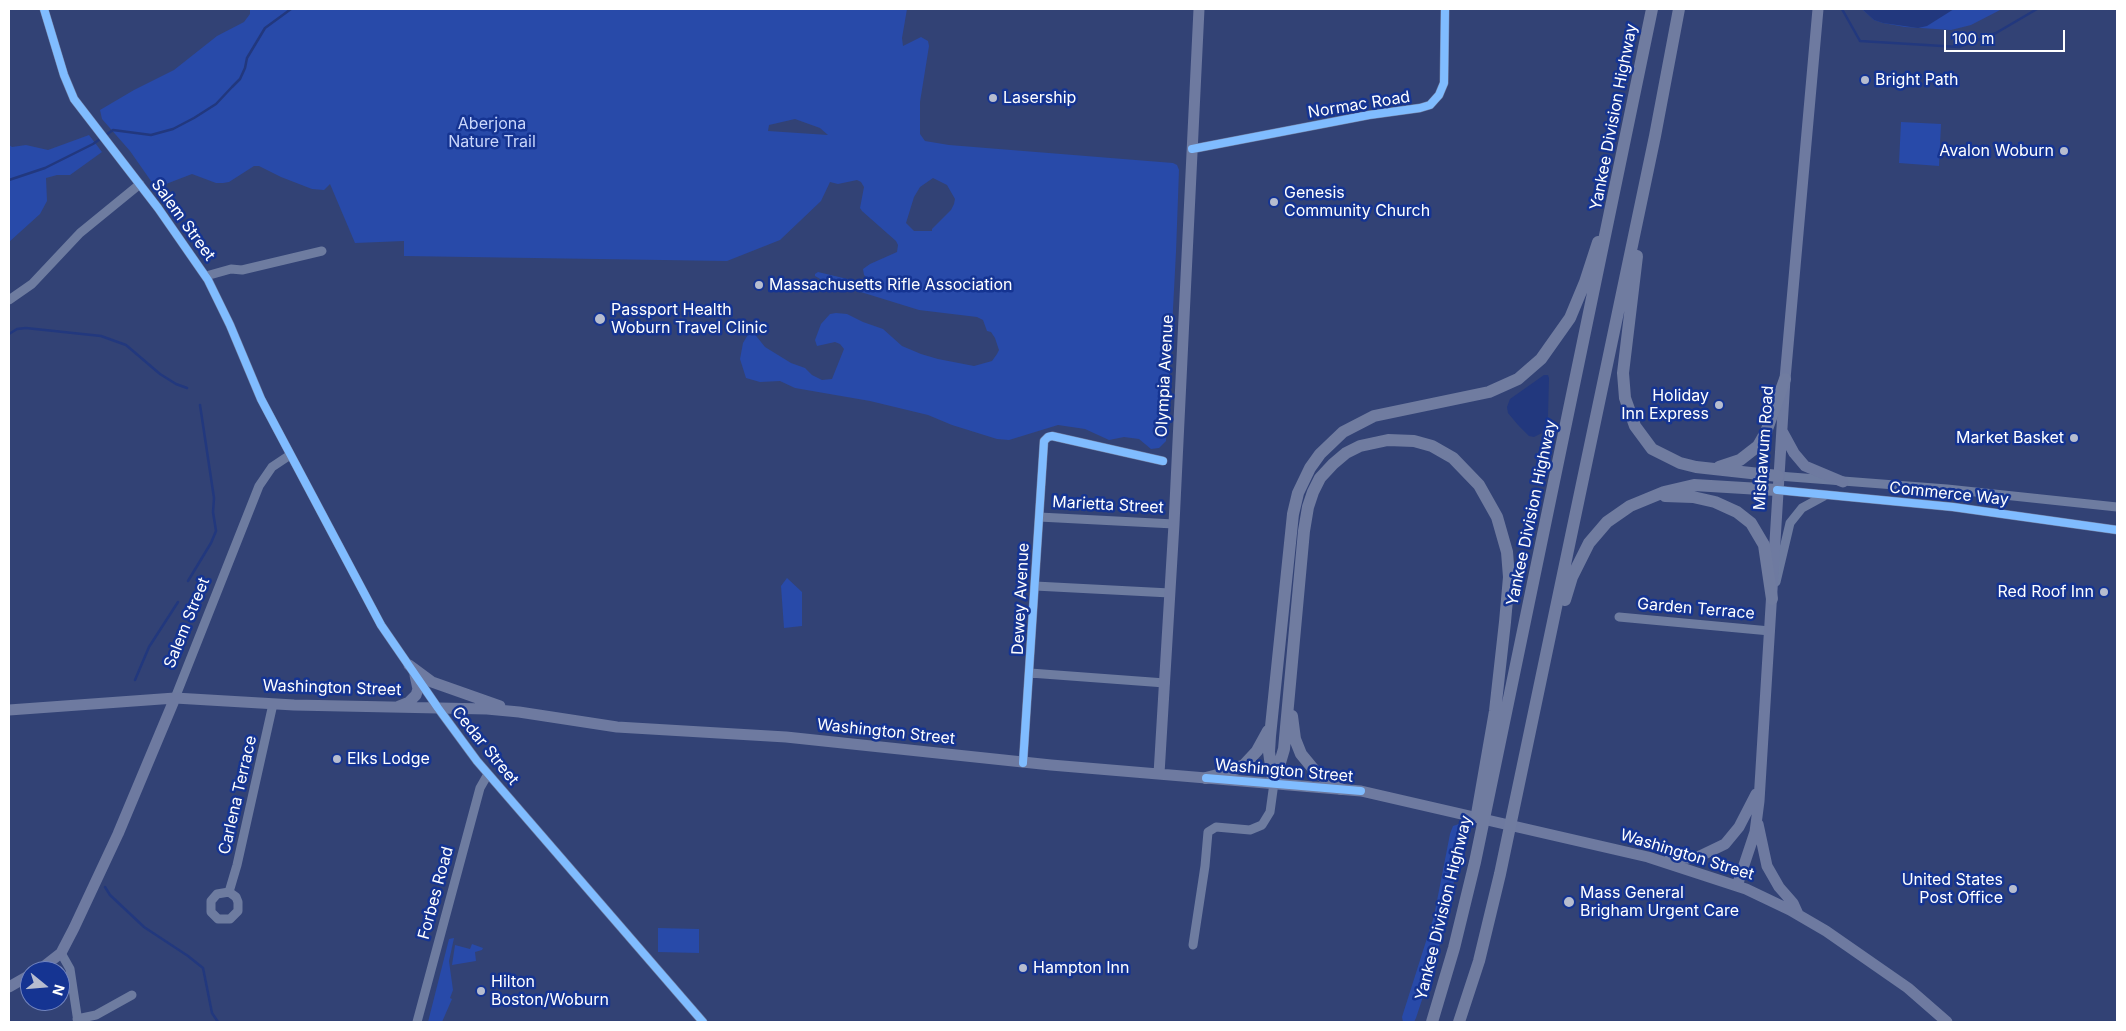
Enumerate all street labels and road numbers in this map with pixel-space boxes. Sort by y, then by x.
street label: Yankee Division Highway [1586,22,1642,212]
street label: Normac Road [1307,87,1411,123]
street label: Salem Street [147,175,219,265]
street label: Olympia Avenue [1152,314,1178,438]
street label: Mishawum Road [1750,385,1778,511]
street label: Yankee Division Highway [1503,418,1561,608]
street label: Commerce Way [1888,478,2010,510]
street label: Marietta Street [1052,492,1164,518]
street label: Dewey Avenue [1008,543,1034,655]
street label: Salem Street [160,575,214,671]
street label: Garden Terrace [1636,594,1756,624]
street label: Washington Street [262,676,402,700]
street label: Cedar Street [447,703,523,789]
street label: Washington Street [816,715,956,749]
street label: Carlena Terrace [215,734,261,856]
street label: Washington Street [1214,755,1354,787]
street label: Yankee Division Highway [1412,814,1476,1002]
street label: Washington Street [1618,826,1756,884]
street label: Forbes Road [414,844,458,942]

